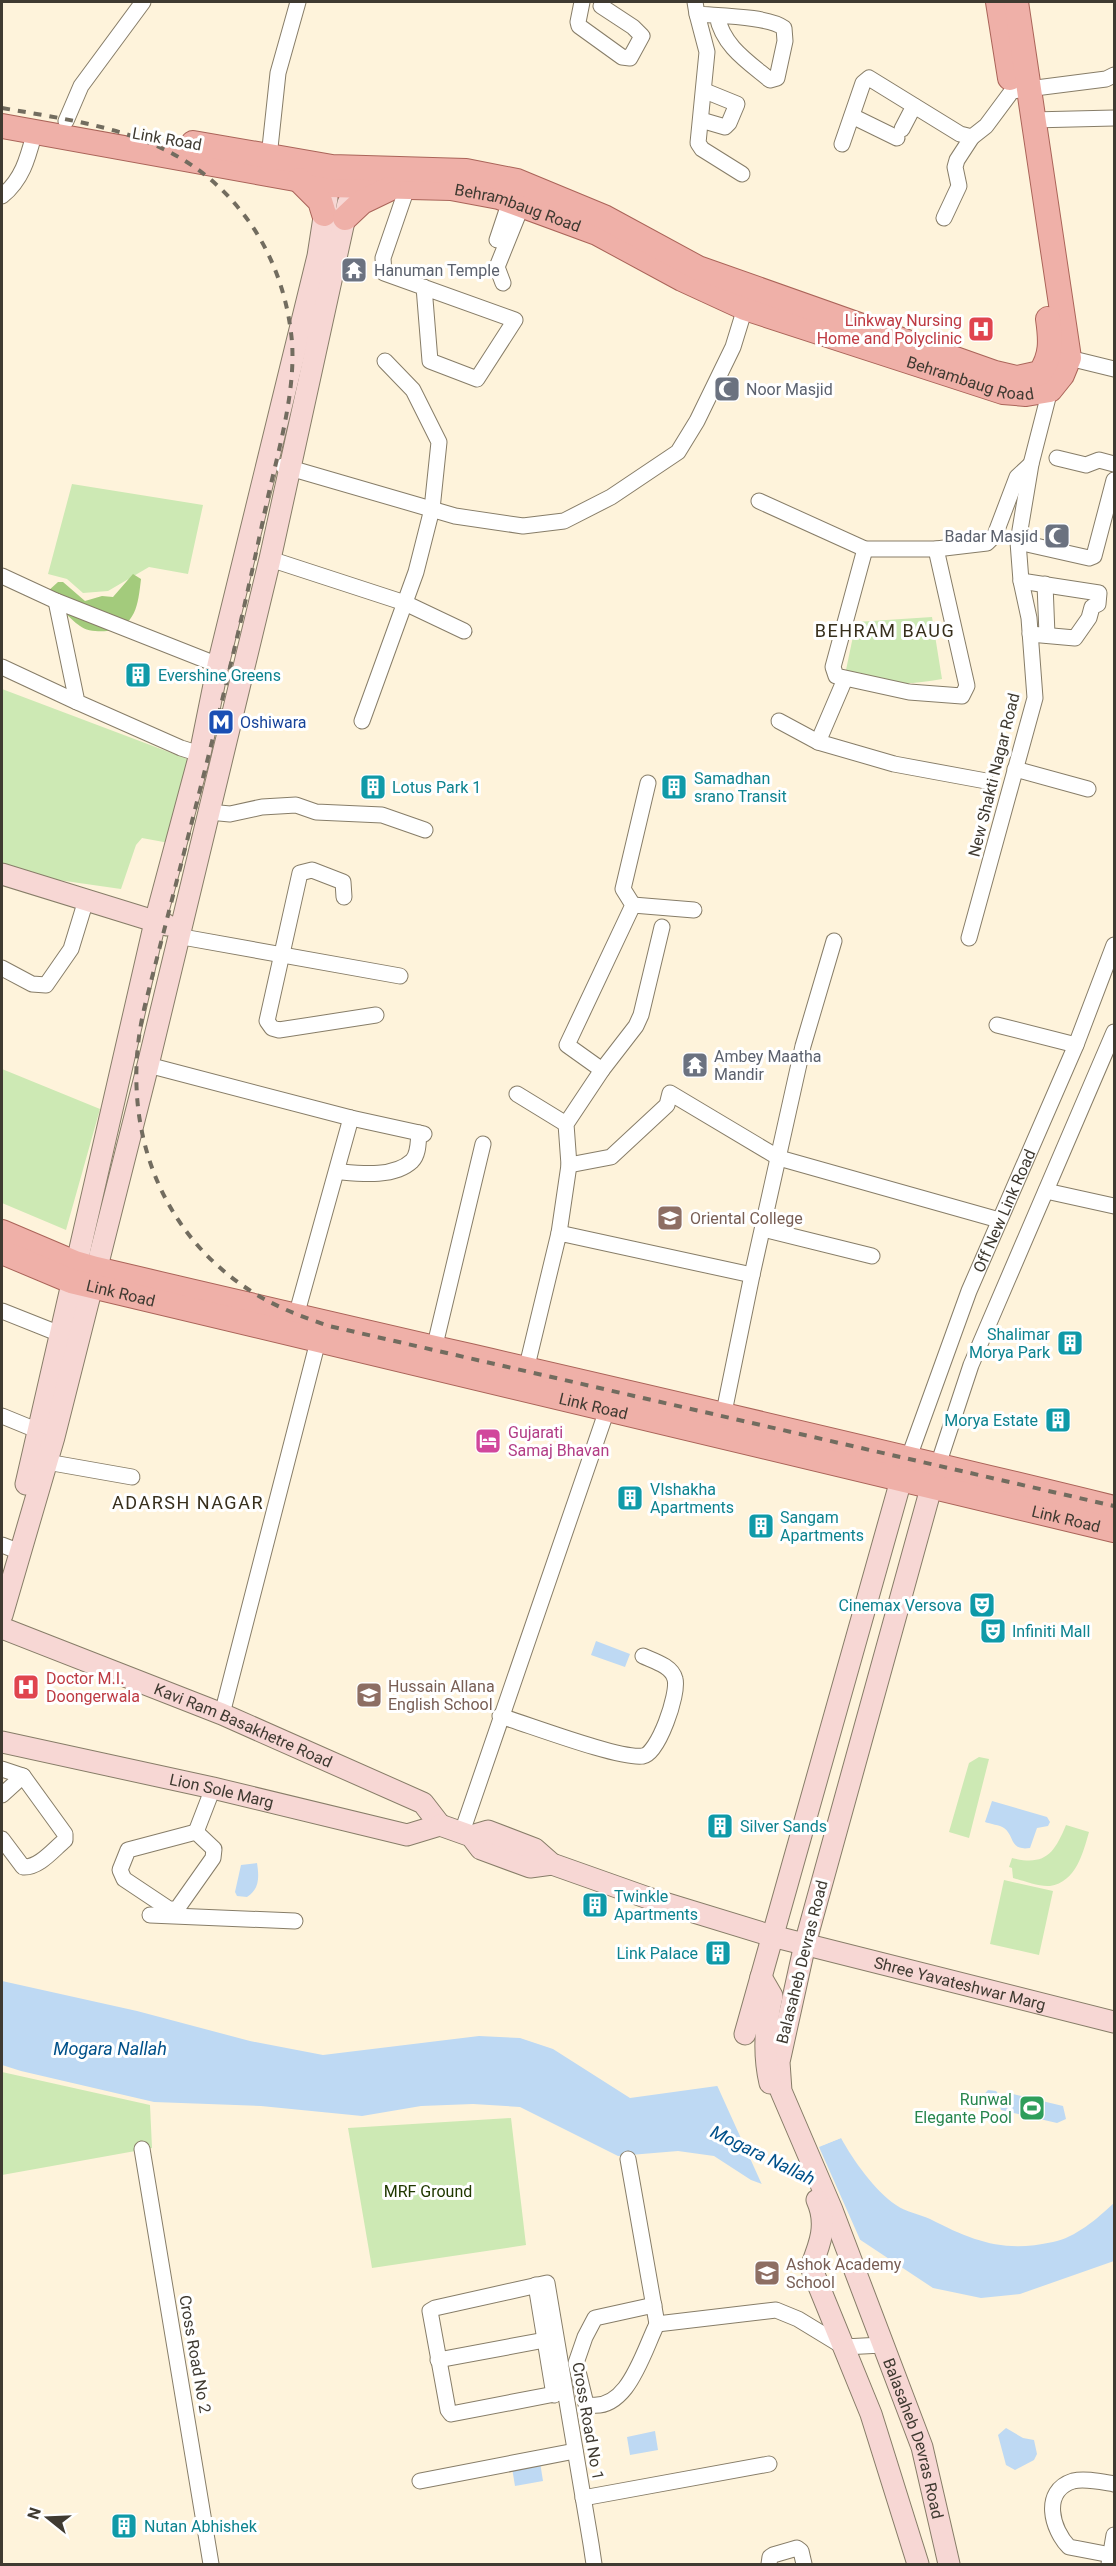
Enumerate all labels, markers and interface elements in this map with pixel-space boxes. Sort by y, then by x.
street label: Link Road [131,124,203,154]
street label: Behrambaug Road [453,179,583,236]
temple icon: Hanuman Temple [339,255,369,285]
place label: Hanuman Temple [374,261,500,280]
place label: Linkway Nursing Home and Polyclinic [817,311,962,348]
hospital icon: Linkway Nursing Home and Polyclinic [966,314,996,344]
street label: Behrambaug Road [904,352,1035,404]
mosque icon: Noor Masjid [712,374,742,404]
place label: Noor Masjid [746,380,833,399]
mosque icon: Badar Masjid [1042,521,1072,551]
place label: Badar Masjid [945,527,1038,546]
district label: BEHRAM BAUG [815,620,955,641]
building icon: Evershine Greens [123,660,153,690]
place label: Evershine Greens [158,666,281,685]
street label: New Shakti Nagar Road [964,691,1024,859]
metro station icon: Oshiwara [206,707,236,737]
place label: Oshiwara [240,713,307,732]
place label: Samadhan srano Transit [694,769,787,806]
building icon: Lotus Park 1 [358,772,388,802]
building icon: Samadhan srano Transit [659,772,689,802]
place label: Lotus Park 1 [392,778,481,797]
place label: Ambey Maatha Mandir [714,1047,822,1084]
temple icon: Ambey Maatha Mandir [680,1050,710,1080]
street label: Off New Link Road [969,1146,1039,1275]
school or university icon: Oriental College [655,1203,685,1233]
place label: Oriental College [690,1209,803,1228]
street label: Link Road [84,1275,157,1310]
place label: Shalimar Morya Park [969,1325,1051,1362]
building icon: Shalimar Morya Park [1055,1328,1085,1358]
street label: Link Road [557,1388,630,1423]
building icon: Morya Estate [1043,1405,1073,1435]
place label: Morya Estate [944,1411,1038,1430]
place label: Gujarati Samaj Bhavan [508,1423,609,1460]
hotel icon: Gujarati Samaj Bhavan [473,1426,503,1456]
place label: VIshakha Apartments [650,1480,734,1517]
building icon: VIshakha Apartments [615,1483,645,1513]
district label: ADARSH NAGAR [112,1492,264,1513]
street label: Link Road [1030,1501,1103,1536]
place label: Sangam Apartments [780,1508,864,1545]
building icon: Sangam Apartments [746,1511,776,1541]
theatre icon: Cinemax Versova [967,1590,997,1620]
place label: Cinemax Versova [838,1596,962,1615]
theatre icon: Infiniti Mall [978,1616,1008,1646]
place label: Infiniti Mall [1012,1622,1090,1641]
place label: Doctor M.I. Doongerwala [46,1669,140,1706]
hospital icon: Doctor M.I. Doongerwala [11,1672,41,1702]
place label: Hussain Allana English School [388,1677,495,1714]
street label: Kavi Ram Basakhetre Road [151,1679,335,1771]
school or university icon: Hussain Allana English School [354,1680,384,1710]
street label: Lion Sole Marg [168,1769,276,1812]
building icon: Silver Sands [705,1811,735,1841]
place label: Silver Sands [740,1817,827,1836]
street label: Balasaheb Devras Road [772,1878,832,2046]
place label: Twinkle Apartments [614,1887,698,1924]
building icon: Twinkle Apartments [580,1890,610,1920]
building icon: Link Palace [703,1938,733,1968]
place label: Link Palace [616,1944,698,1963]
street label: Shree Yavateshwar Marg [872,1953,1048,2014]
water label: Mogara Nallah [53,2038,167,2059]
place label: Runwal Elegante Pool [914,2090,1012,2127]
sports icon: Runwal Elegante Pool [1017,2093,1047,2123]
water label: Mogara Nallah [707,2121,819,2189]
park label: MRF Ground [384,2182,472,2201]
place label: Ashok Academy School [786,2255,902,2292]
school or university icon: Ashok Academy School [752,2258,782,2288]
street label: Cross Road No 2 [175,2294,215,2414]
street label: Balasaheb Devras Road [880,2355,948,2521]
street label: Cross Road No 1 [568,2361,608,2481]
north arrow [18,2488,78,2548]
text: N [23,2505,45,2522]
building icon: Nutan Abhishek [109,2511,139,2541]
place label: Nutan Abhishek [144,2517,258,2536]

